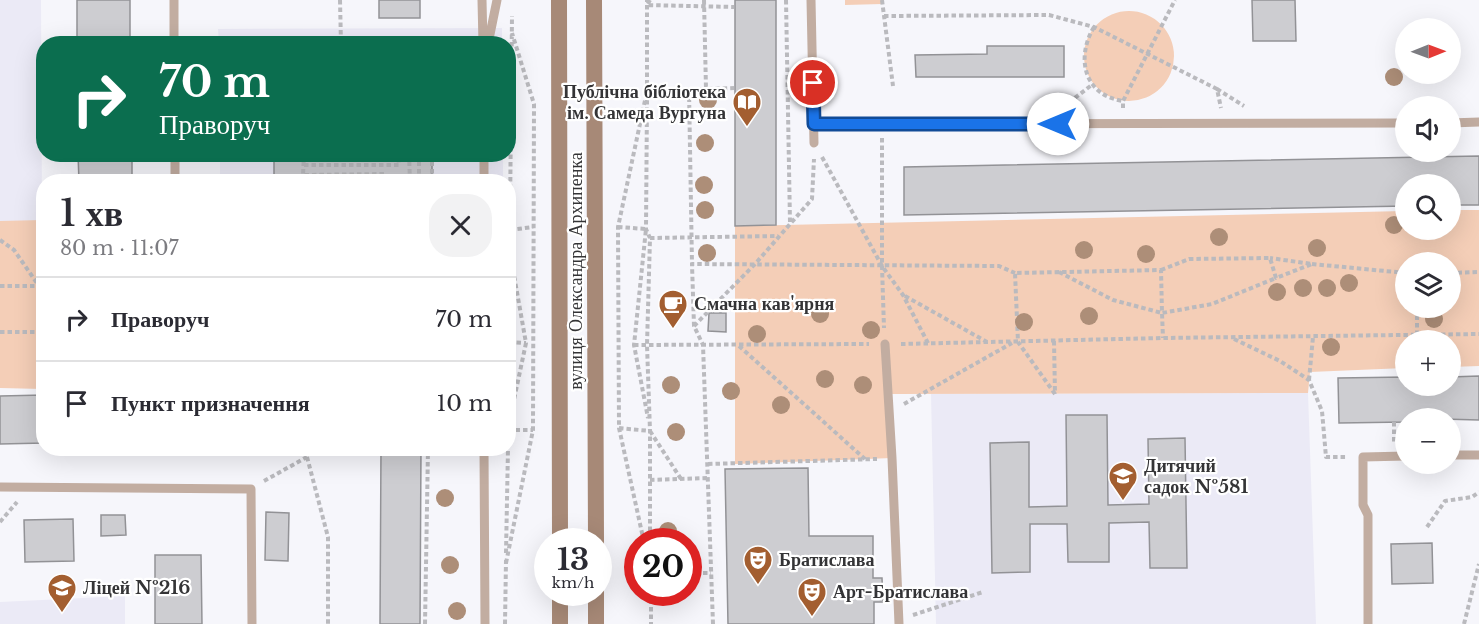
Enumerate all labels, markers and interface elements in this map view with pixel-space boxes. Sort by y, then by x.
north arrow [1395,18,1461,84]
map controls [1395,18,1461,474]
text: 70 m [159,56,270,108]
pin [787,57,838,108]
icon: right [60,60,138,138]
icon: arrive [796,66,829,99]
place label: Публічна бібліотека ім. Самеда Вургуна [563,81,726,124]
library icon: Публічна бібліотека ім. Самеда Вургуна [731,86,763,128]
position arrow [1026,92,1090,156]
button: sound [1395,96,1461,162]
text: Праворуч [159,108,270,141]
street label: вулиця Олександра Архипенка [565,152,587,390]
button: search [1395,174,1461,240]
text: 1 хв [60,191,123,236]
button: close [429,194,492,257]
text: 80 m · 11:07 [60,236,179,260]
button: layers [1395,252,1461,318]
cafe icon: Смачна кав'ярня [657,288,689,330]
place label: Смачна кав'ярня [694,293,834,315]
icon: right [60,303,93,336]
text: Праворуч [111,306,209,333]
text: 70 m [435,306,492,333]
button: + [1395,330,1461,396]
icon: arrive [60,387,93,420]
text: Пункт призначення [111,390,310,417]
text: 10 m [437,390,492,417]
button: − [1395,408,1461,474]
place label: Дитячий садок №581 [1144,455,1248,498]
school or university icon: Дитячий садок №581 [1107,460,1139,502]
speed limit sign: 20 [624,528,702,606]
text: 13 [557,541,589,578]
theatre icon: Братислава [742,544,774,586]
place label: Братислава [779,549,874,571]
school or university icon: Ліцей №216 [46,572,78,614]
text: km/h [552,573,594,592]
theatre icon: Арт-Братислава [796,576,828,618]
place label: Ліцей №216 [83,577,190,599]
place label: Арт-Братислава [833,581,968,603]

